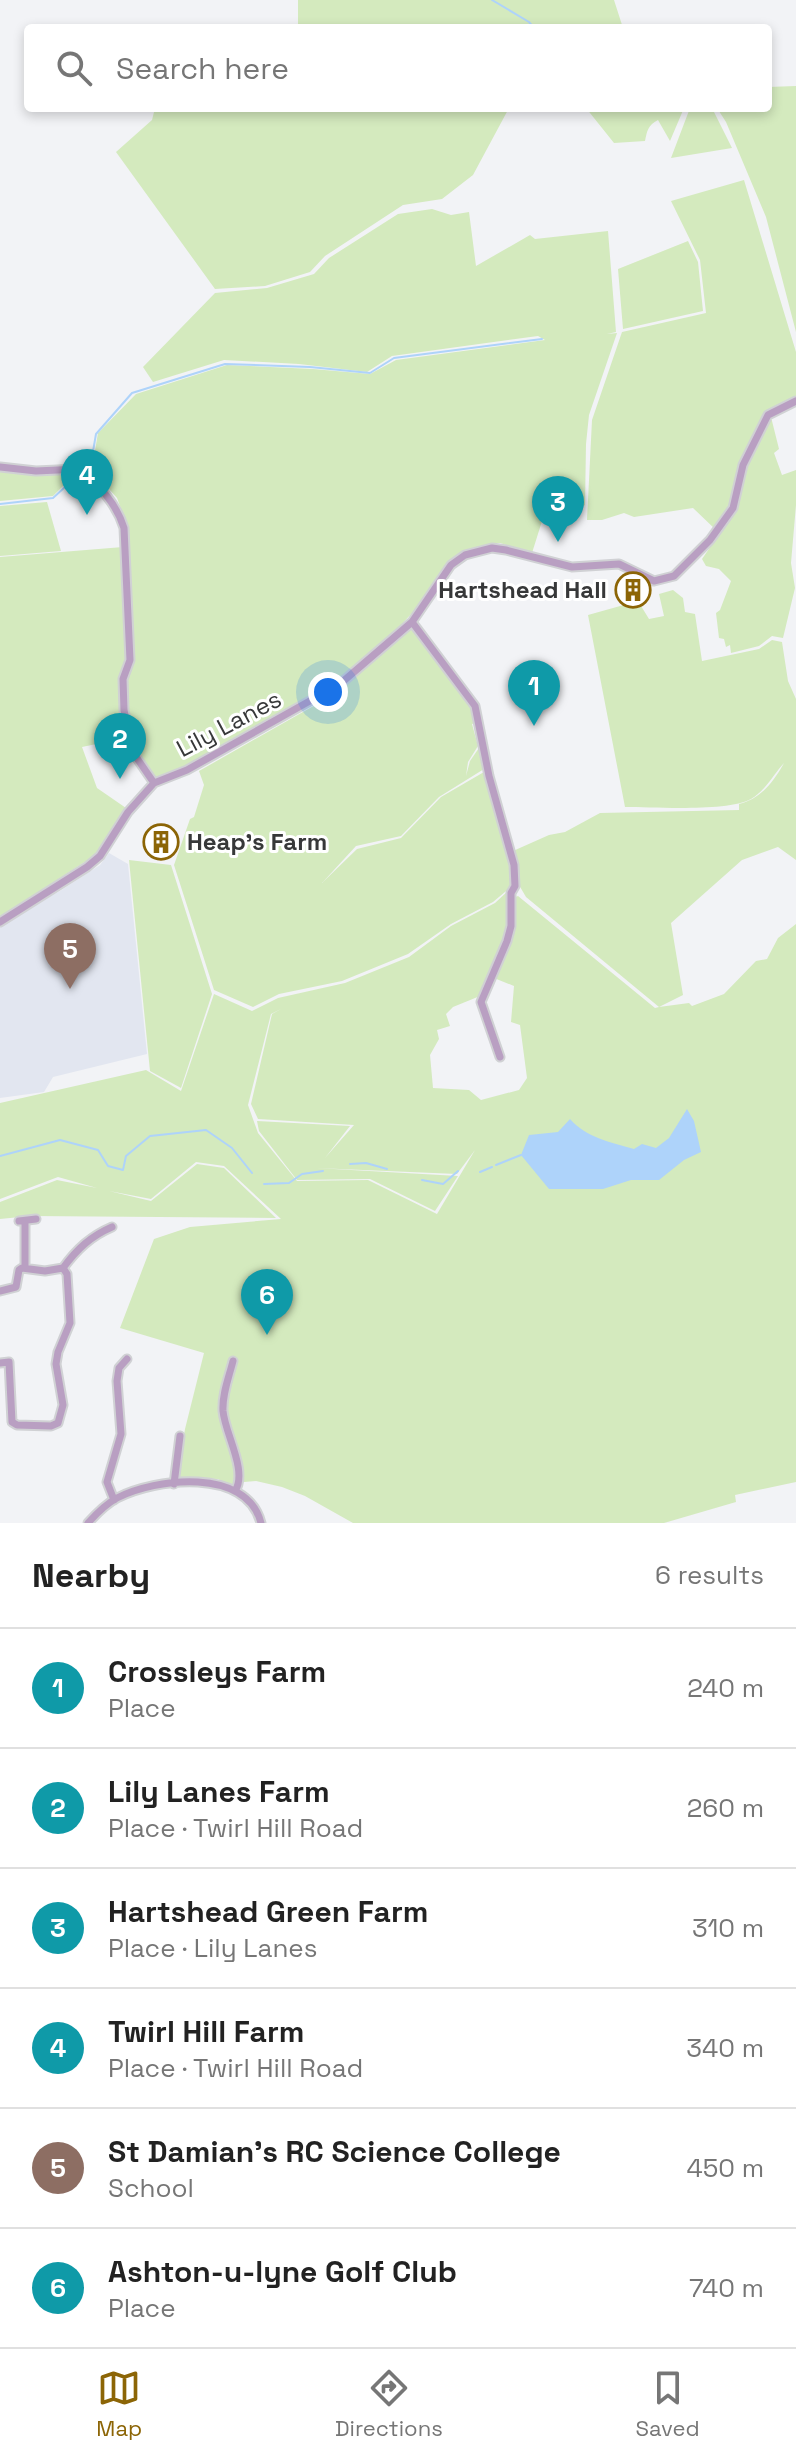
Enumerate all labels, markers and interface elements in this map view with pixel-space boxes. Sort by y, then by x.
search box [24,24,772,112]
icon: search [52,46,96,90]
text: Search here [116,49,289,88]
pin: 4 [61,449,113,515]
pin: 3 [532,476,584,542]
building icon: Hartshead Hall [614,571,652,609]
place label: Hartshead Hall [438,574,607,605]
pin: 1 [508,660,560,726]
your location [308,672,348,712]
street label: Lily Lanes [171,683,286,764]
pin: 2 [94,713,146,779]
building icon: Heap's Farm [142,823,180,861]
place label: Heap's Farm [187,826,327,857]
pin: 5 [44,923,96,989]
pin: 6 [241,1269,293,1335]
text: Nearby [32,1554,150,1597]
text: 6 results [655,1558,764,1592]
text: Crossleys Farm [108,1652,326,1691]
text: 1 [52,1671,64,1705]
text: 240 m [687,1671,764,1705]
text: Place [108,1691,176,1725]
text: Lily Lanes Farm [108,1772,330,1811]
text: 2 [50,1791,66,1825]
text: 260 m [687,1791,764,1825]
text: Place · Twirl Hill Road [108,1811,363,1845]
text: Hartshead Green Farm [108,1892,428,1931]
text: 3 [50,1911,66,1945]
text: 310 m [692,1911,764,1945]
text: Place · Lily Lanes [108,1931,317,1965]
text: Twirl Hill Farm [108,2012,304,2051]
text: 4 [50,2031,66,2065]
text: 340 m [686,2031,764,2065]
text: Place · Twirl Hill Road [108,2051,363,2085]
text: St Damian's RC Science College [108,2132,561,2171]
text: 5 [50,2151,66,2185]
text: 450 m [686,2151,764,2185]
text: School [108,2171,194,2205]
text: Ashton-u-lyne Golf Club [108,2252,457,2291]
text: 6 [50,2271,66,2305]
text: 740 m [689,2271,764,2305]
text: Place [108,2291,176,2325]
tab: Map [96,2366,142,2442]
tab: Directions [335,2366,443,2442]
tab: Saved [635,2366,700,2442]

